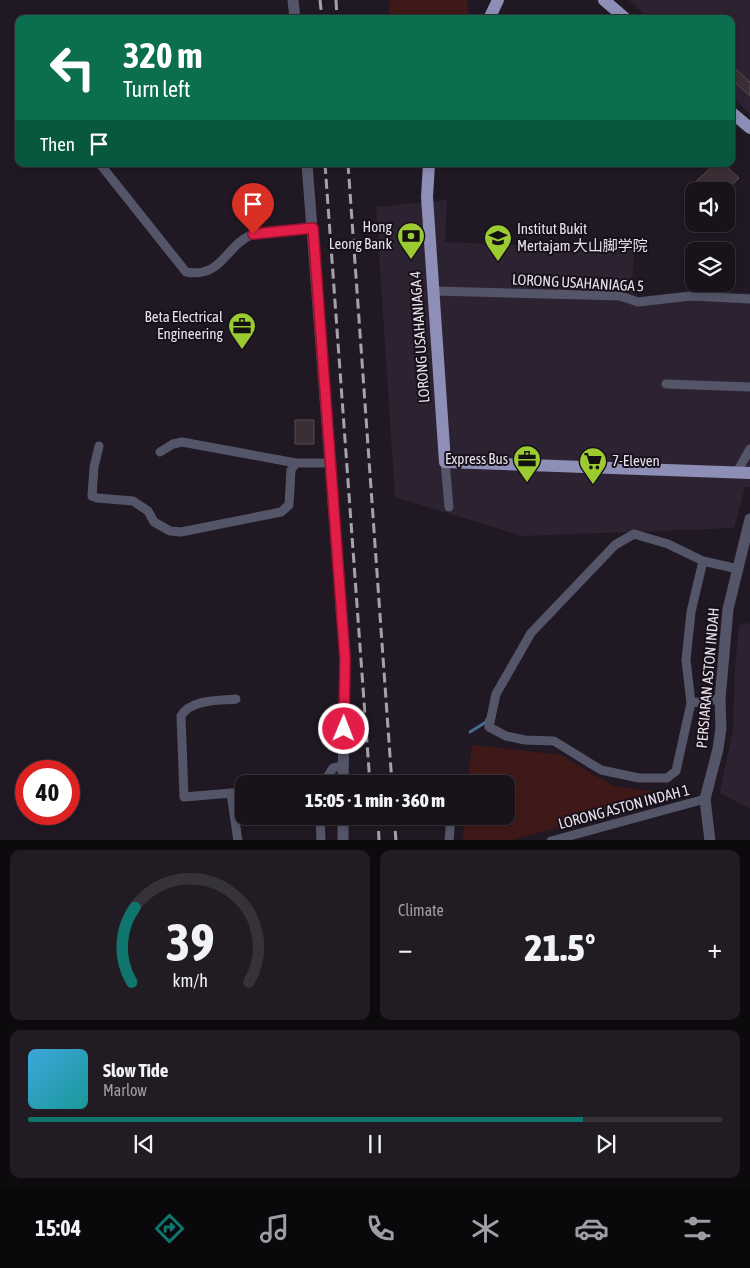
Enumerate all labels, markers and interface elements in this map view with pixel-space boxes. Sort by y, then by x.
icon: left [40,35,105,100]
text: 320 m [123,35,202,75]
text: Turn left [123,76,190,102]
icon: arrive [85,130,113,158]
text: Then [40,133,75,155]
map controls [685,182,735,292]
button: sound [685,182,735,232]
pin [232,183,274,234]
icon: arrive [239,190,267,218]
place label: Hong Leong Bank [329,218,393,252]
place label: Institut Bukit Mertajam 大山脚学院 [517,220,648,254]
bank icon: Hong Leong Bank [396,221,426,260]
school or university icon: Institut Bukit Mertajam 大山脚学院 [483,223,513,262]
button: layers [685,242,735,292]
street label: LORONG USAHANIAGA 4 [406,270,433,404]
street label: LORONG USAHANIAGA 5 [512,271,644,294]
place label: Beta Electrical Engineering [145,308,224,342]
office icon: Beta Electrical Engineering [227,311,257,350]
office icon: Express Bus [512,444,542,483]
supermarket icon: 7-Eleven [578,446,608,485]
place label: Express Bus [445,450,508,467]
place label: 7-Eleven [612,452,660,469]
street label: PERSIARAN ASTON INDAH [693,607,722,749]
position arrow [317,702,369,754]
speed limit sign: 40 [15,760,80,825]
street label: LORONG ASTON INDAH 1 [556,781,691,832]
text: 15:05 · 1 min · 360 m [305,789,445,811]
text: Climate [398,901,444,919]
text: 39 [166,912,214,972]
text: 21.5° [525,926,595,969]
text: − [398,932,413,964]
text: + [707,932,722,964]
text: km/h [172,970,208,991]
text: Slow Tide [103,1059,168,1081]
text: Marlow [103,1081,147,1099]
icon: previous [130,1130,158,1158]
icon: pause [361,1130,389,1158]
icon: next [592,1130,620,1158]
icon: directions [152,1211,187,1246]
icon: music [257,1211,292,1246]
icon: phone [363,1211,398,1246]
icon: climate [468,1211,503,1246]
icon: car [574,1211,609,1246]
icon: filters [680,1211,715,1246]
text: 15:04 [35,1215,81,1241]

